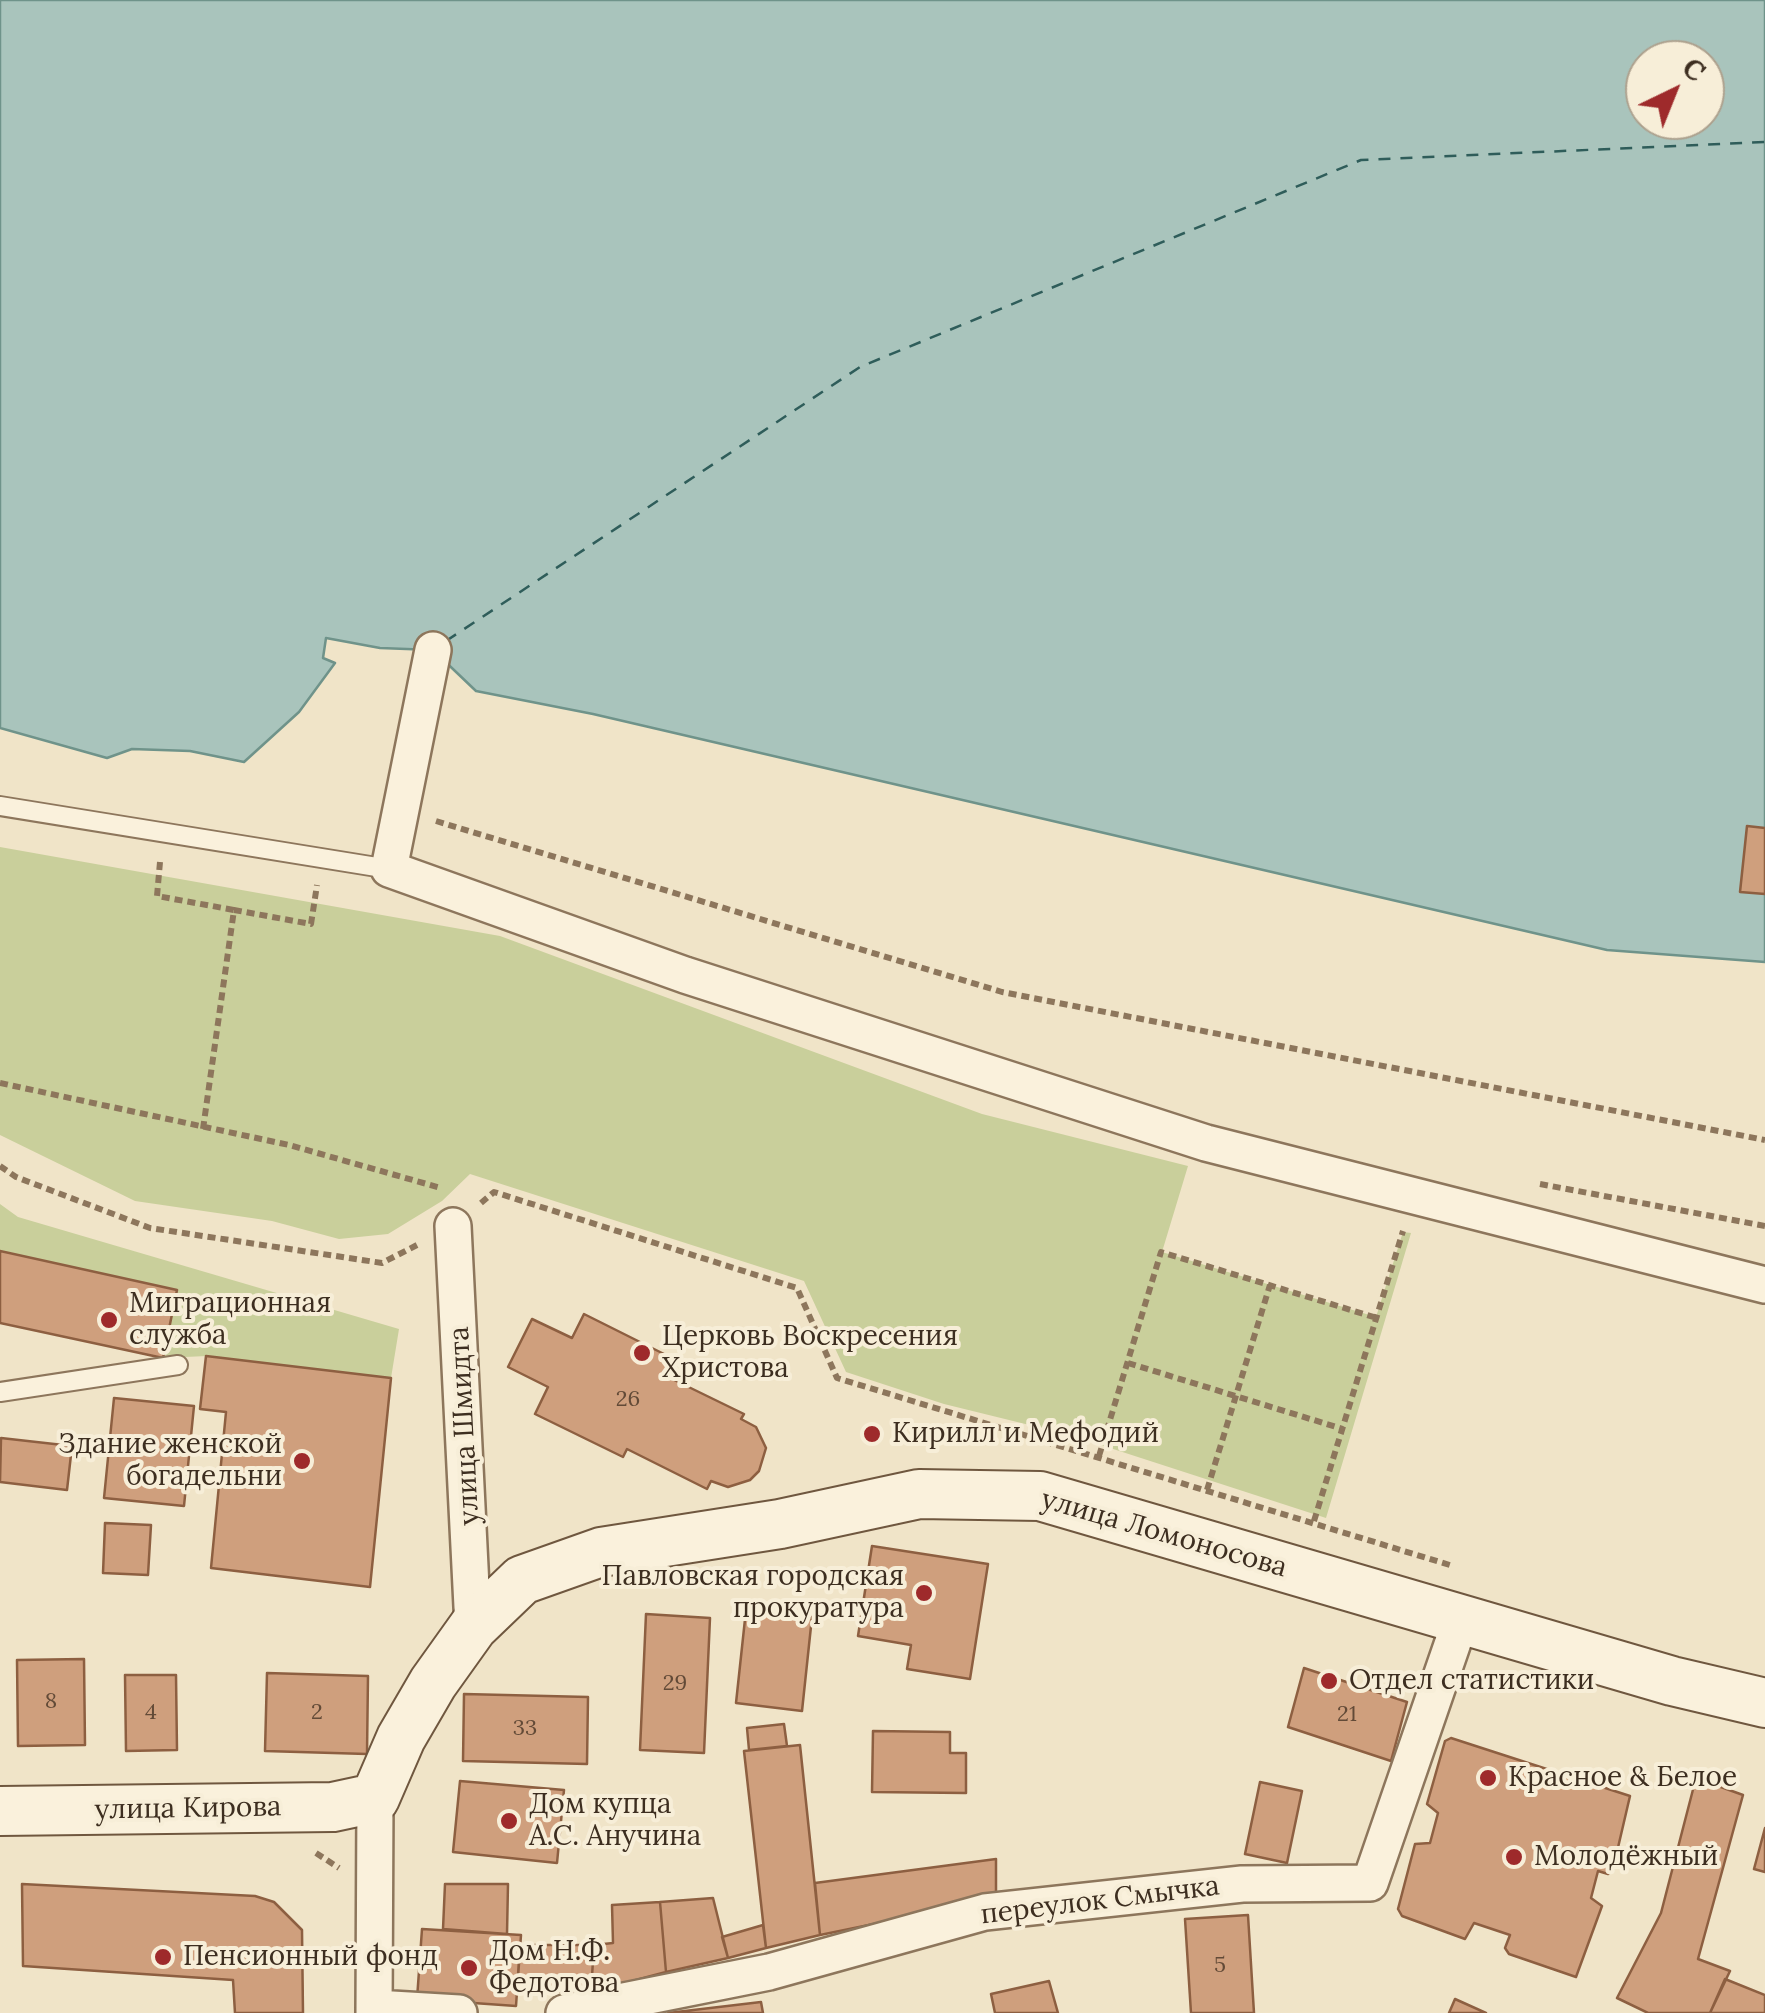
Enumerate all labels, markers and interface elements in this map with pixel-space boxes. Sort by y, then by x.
north arrow [1625,40,1725,140]
text: С [1675,50,1713,89]
place label: Миграционная служба [129,1287,331,1353]
marker: Миграционная служба [98,1309,120,1331]
place label: Церковь Воскресения Христова [662,1320,958,1386]
street label: улица Шмидта [443,1326,487,1526]
marker: Церковь Воскресения Христова [631,1342,653,1364]
house number: 26 [616,1387,640,1413]
place label: Кирилл и Мефодий [892,1417,1159,1451]
marker: Кирилл и Мефодий [861,1423,883,1445]
place label: Здание женской богадельни [58,1428,282,1494]
marker: Здание женской богадельни [291,1450,313,1472]
street label: улица Ломоносова [1037,1483,1291,1585]
place label: Павловская городская прокуратура [601,1560,904,1626]
marker: Павловская городская прокуратура [913,1582,935,1604]
place label: Отдел статистики [1349,1664,1594,1698]
marker: Отдел статистики [1318,1670,1340,1692]
house number: 29 [663,1671,687,1697]
house number: 8 [45,1689,57,1715]
house number: 4 [145,1700,157,1726]
house number: 2 [311,1700,323,1726]
house number: 21 [1337,1702,1357,1728]
house number: 33 [513,1716,537,1742]
place label: Красное & Белое [1508,1761,1737,1795]
marker: Красное & Белое [1477,1767,1499,1789]
place label: Дом купца А.С. Анучина [529,1788,701,1854]
street label: улица Кирова [94,1791,282,1827]
marker: Дом купца А.С. Анучина [498,1810,520,1832]
place label: Молодёжный [1534,1840,1718,1874]
marker: Молодёжный [1503,1846,1525,1868]
street label: переулок Смычка [979,1870,1221,1932]
place label: Дом Н.Ф. Федотова [489,1935,619,2001]
place label: Пенсионный фонд [183,1940,438,1974]
marker: Пенсионный фонд [152,1946,174,1968]
house number: 5 [1214,1953,1226,1979]
marker: Дом Н.Ф. Федотова [458,1957,480,1979]

